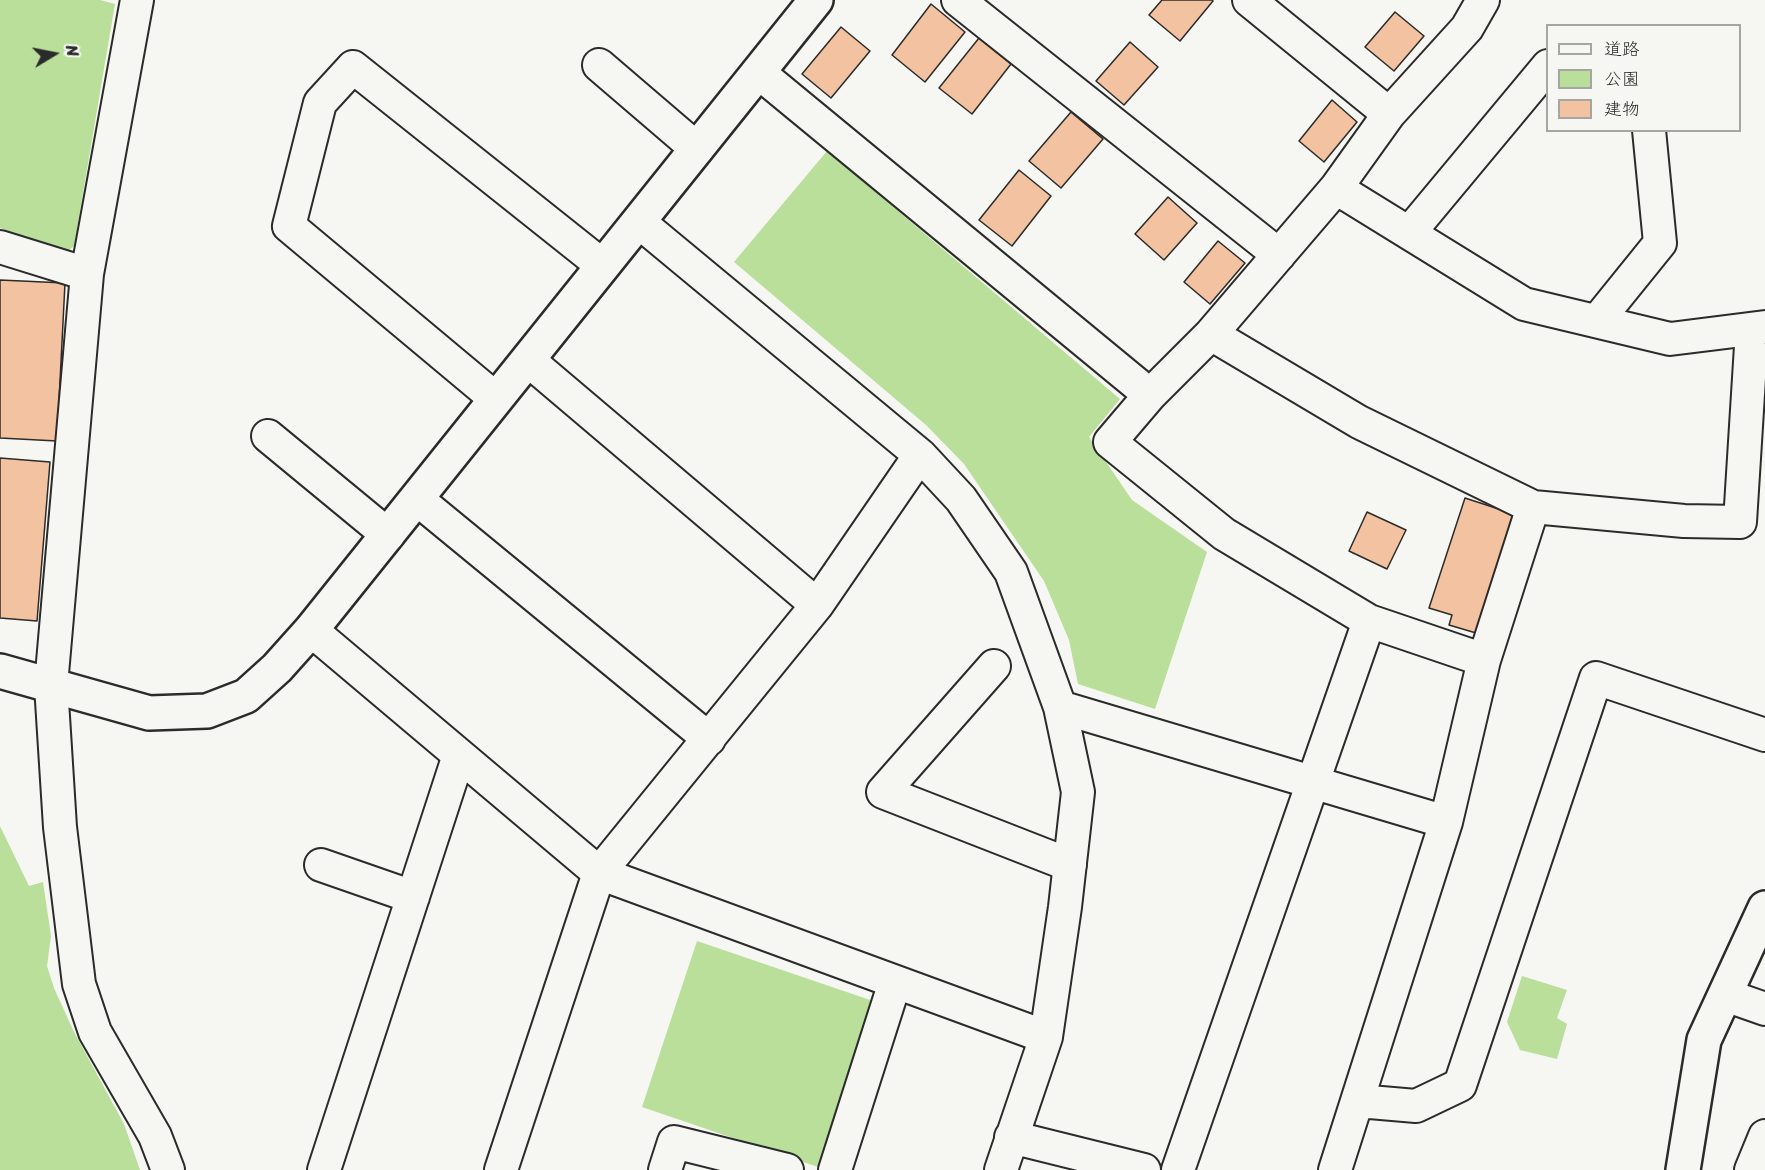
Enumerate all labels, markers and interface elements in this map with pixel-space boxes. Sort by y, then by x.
north arrow [24,24,84,84]
legend [1546,24,1741,132]
text: 道路 [1604,33,1640,65]
text: N [57,43,87,59]
text: 公園 [1604,63,1640,95]
text: 建物 [1604,93,1640,125]

